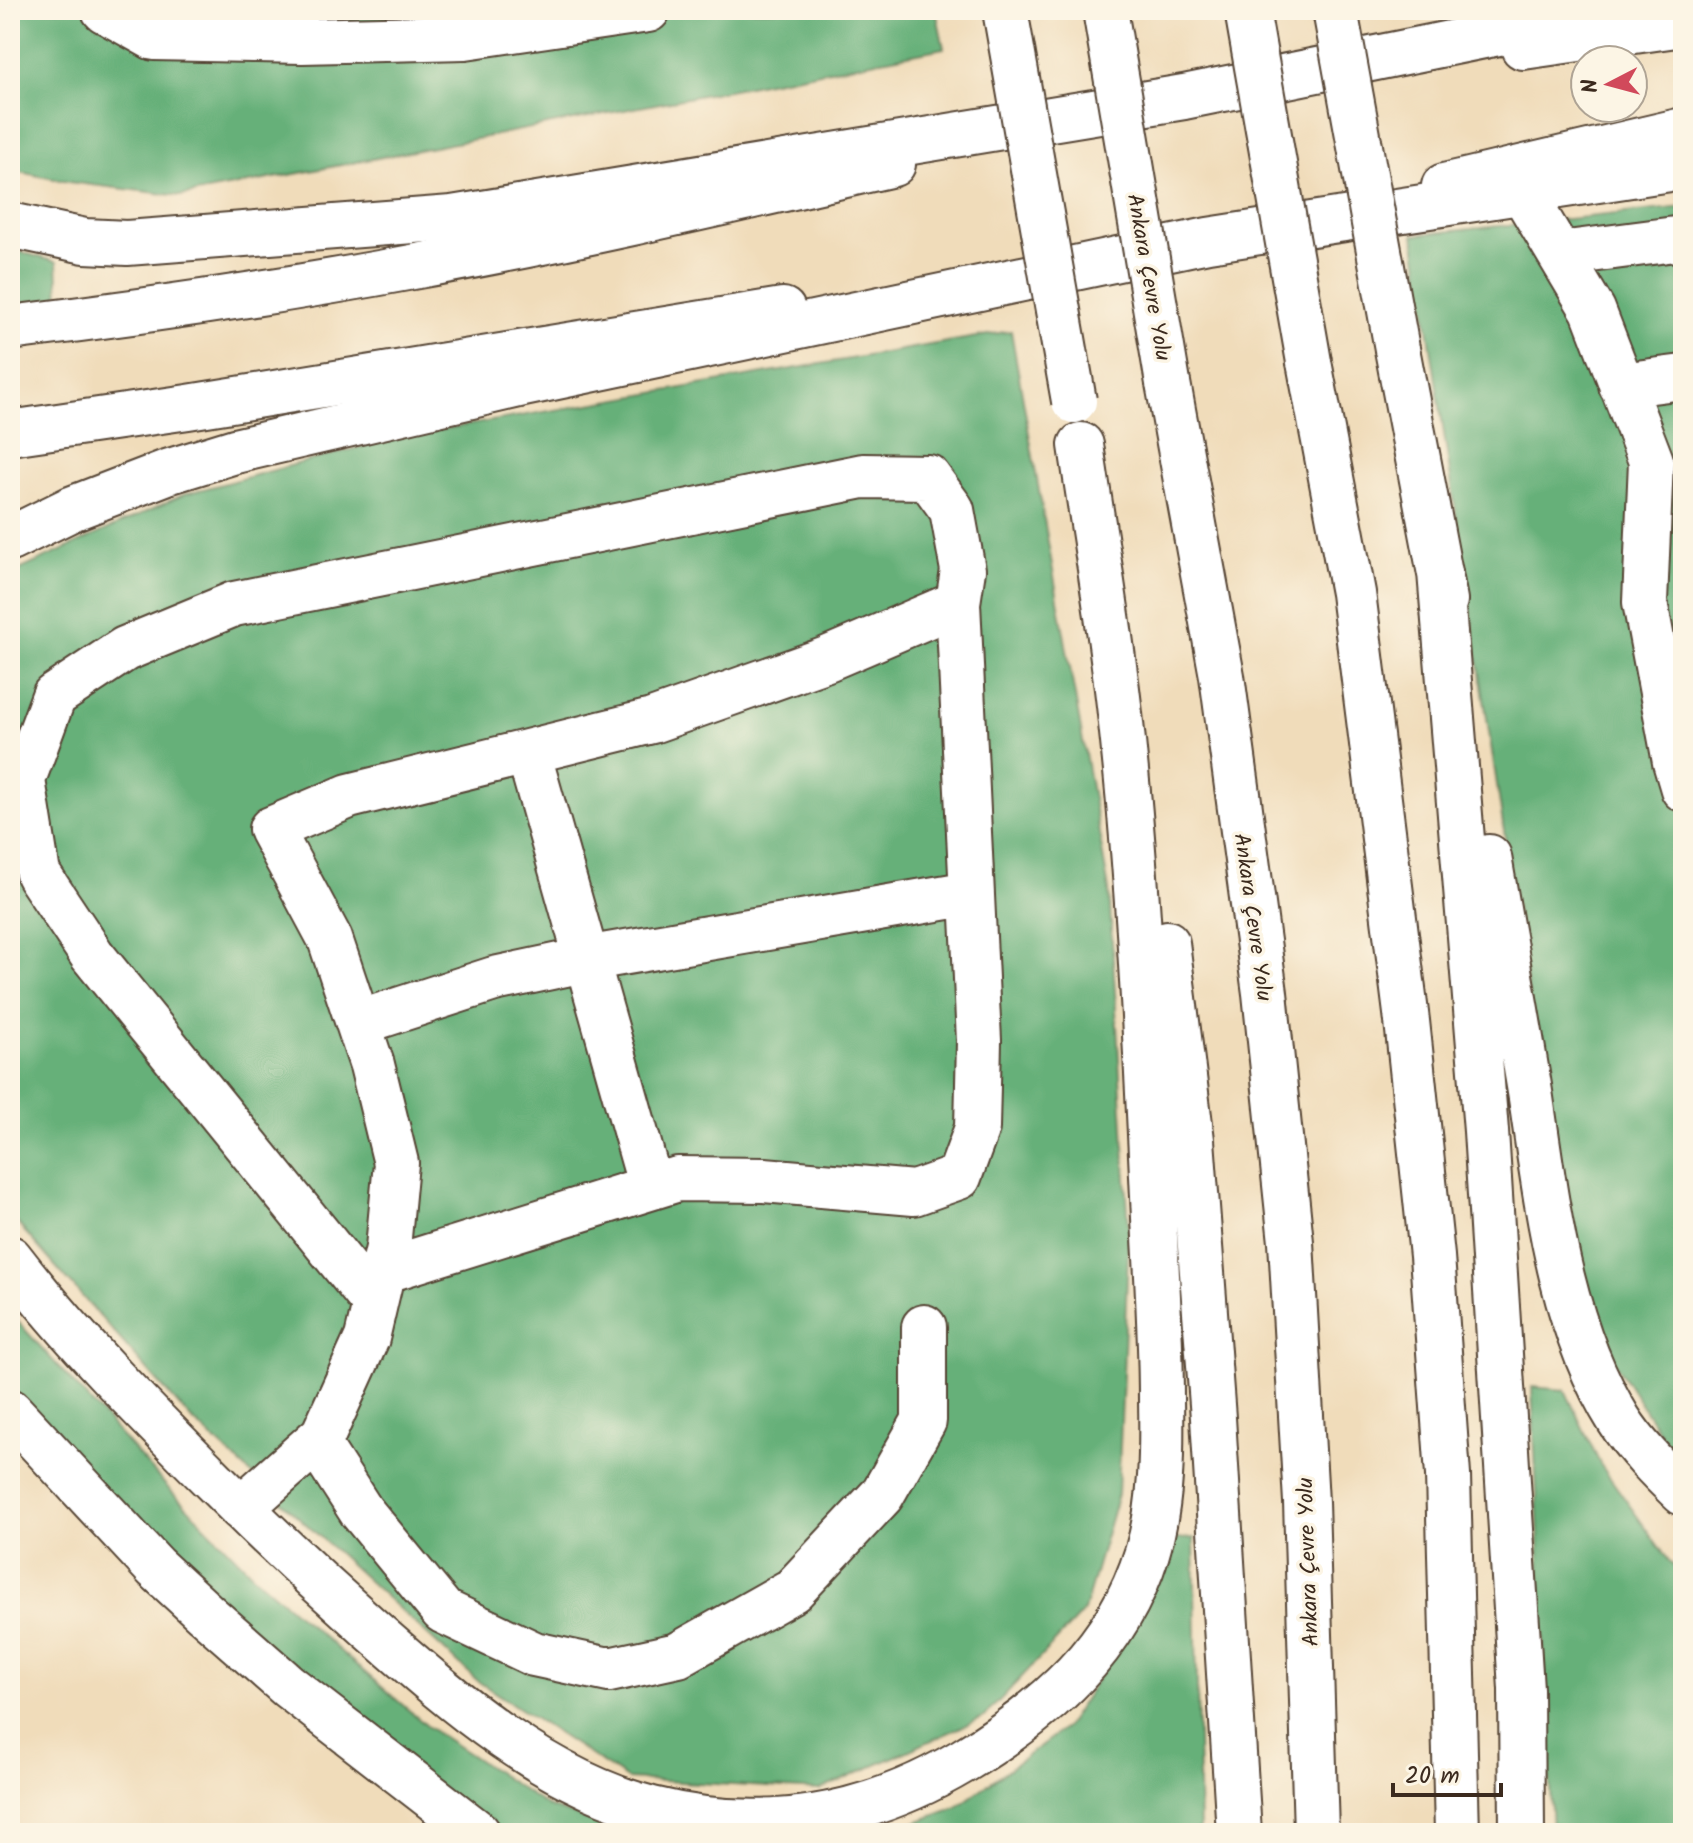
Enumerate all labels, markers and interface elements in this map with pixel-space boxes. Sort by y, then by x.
north arrow [1569,44,1649,124]
text: N [1573,77,1610,95]
street label: Ankara Çevre Yolu [1116,191,1180,364]
street label: Ankara Çevre Yolu [1222,831,1281,1004]
street label: Ankara Çevre Yolu [1289,1476,1330,1647]
scale bar [1393,1747,1501,1797]
text: 20 m [1405,1757,1460,1796]

